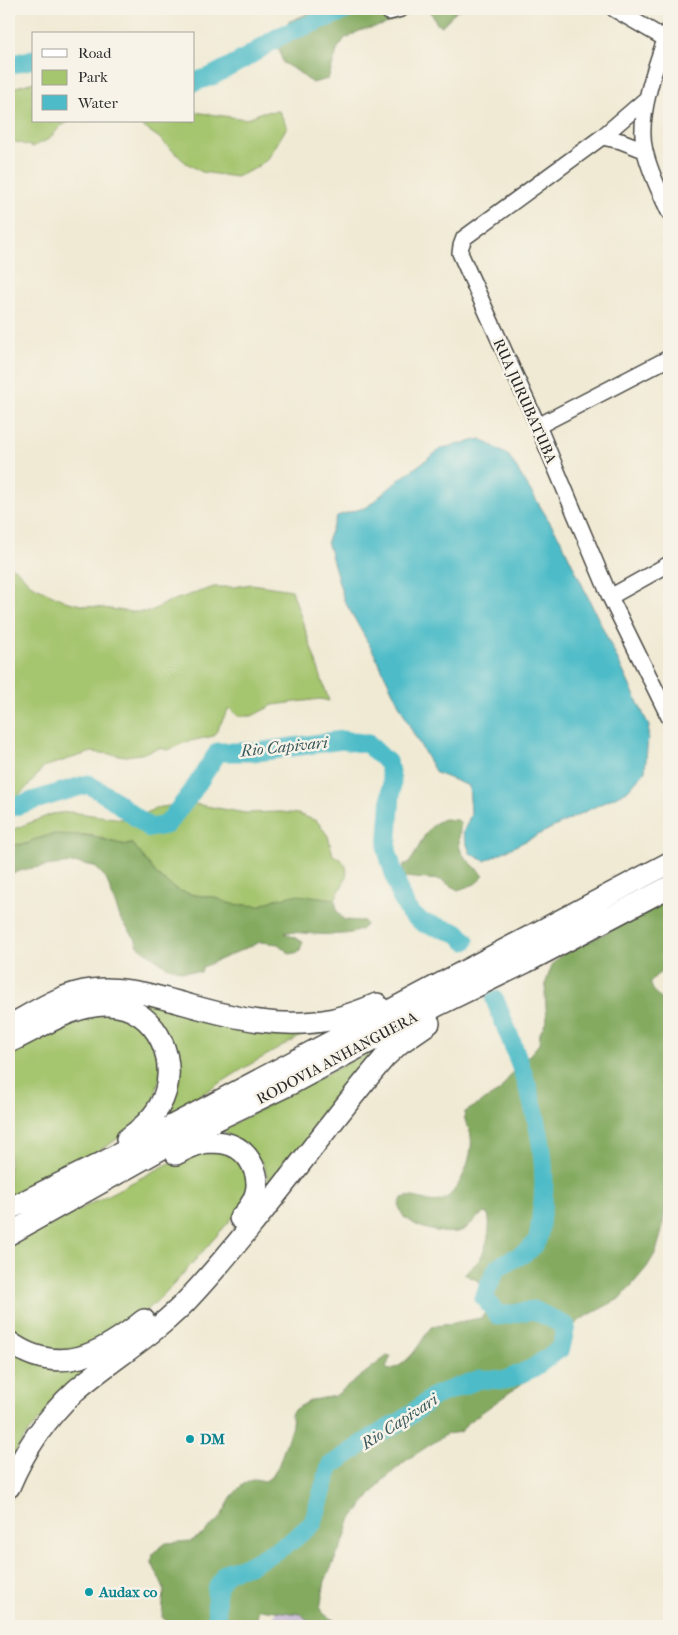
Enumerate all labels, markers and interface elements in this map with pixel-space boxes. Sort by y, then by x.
legend [32,32,195,122]
text: Road [78,44,112,62]
text: Park [78,68,108,86]
text: Water [77,94,118,112]
street label: RUA JURUBATUBA [489,336,561,466]
water label: Rio Capivari [239,732,330,761]
street label: RODOVIA ANHANGUERA [253,1008,421,1108]
water label: Rio Capivari [357,1389,442,1454]
place label: DM [200,1430,225,1448]
marker: DM [184,1433,196,1445]
place label: Audax co [98,1583,158,1601]
marker: Audax co [83,1586,95,1598]

